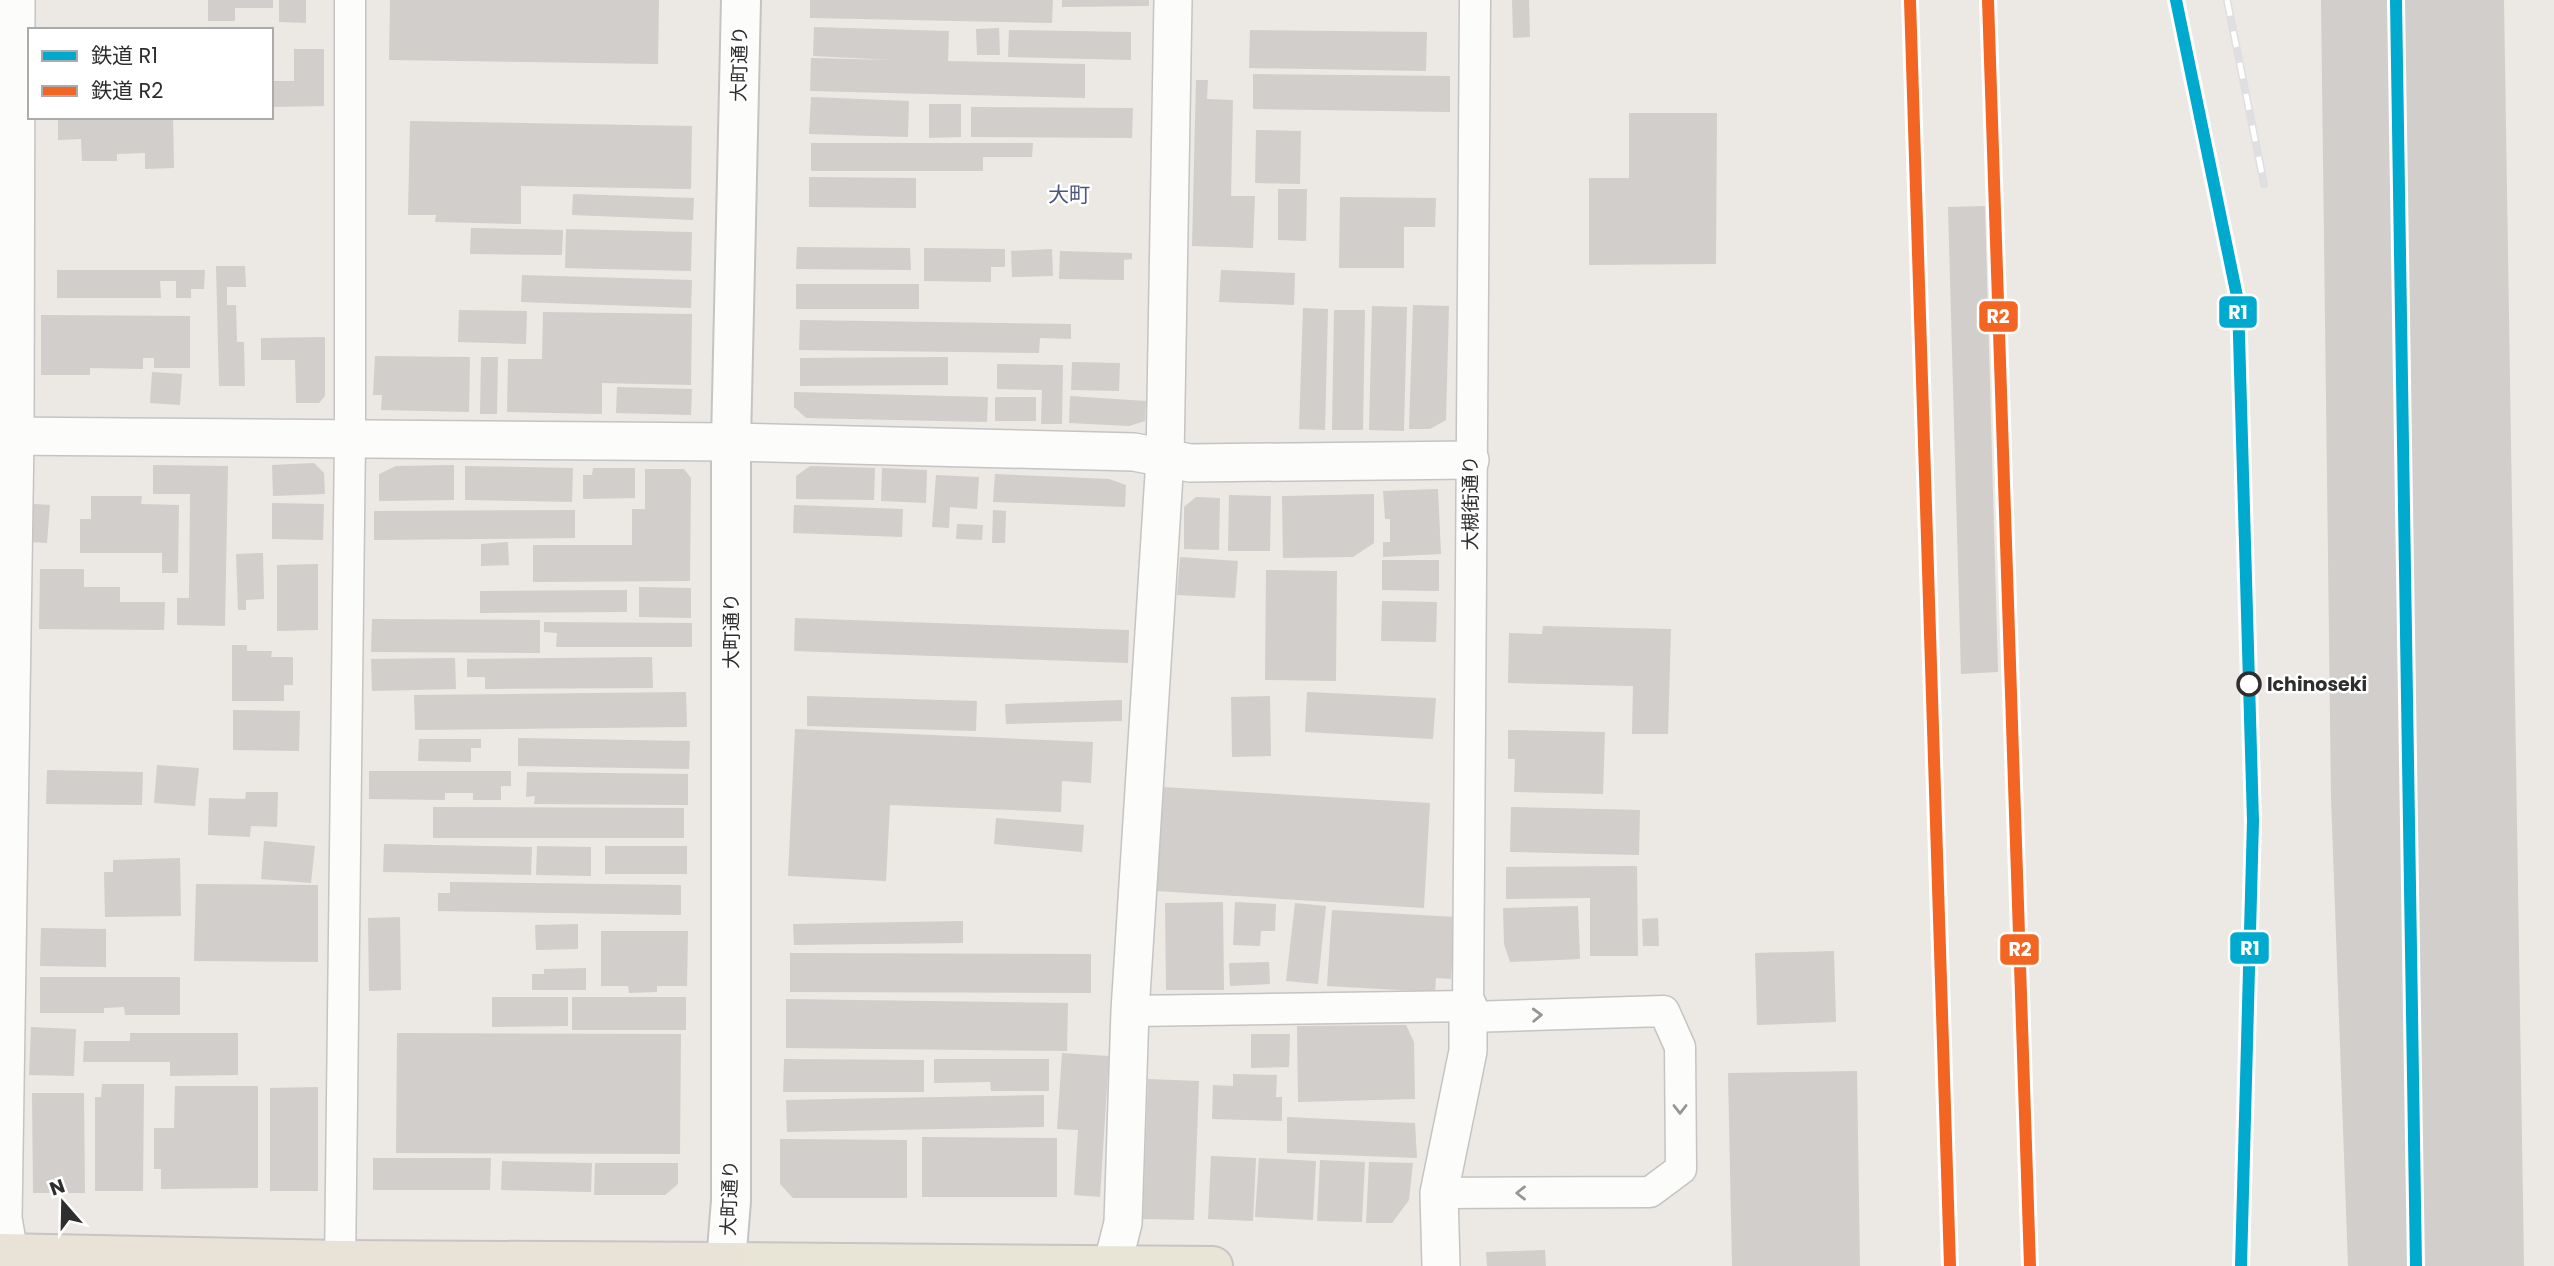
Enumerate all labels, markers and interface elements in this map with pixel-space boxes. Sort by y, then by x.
street label: 大町通り [725,26,754,102]
legend [28,28,273,119]
text: 鉄道 R1 [91,41,158,70]
text: 鉄道 R2 [91,76,163,105]
district label: 大町 [1048,180,1090,209]
line badge: R1 [2218,295,2258,329]
text: R1 [2228,299,2248,326]
line badge: R2 [1978,300,2019,333]
text: R2 [1986,303,2010,330]
street label: 大槻街通り [1457,455,1484,551]
street label: 大町通り [718,593,745,669]
place label: Ichinoseki [2267,671,2367,698]
marker: Ichinoseki [2237,672,2261,696]
line badge: R1 [2229,931,2270,965]
line badge: R2 [1999,933,2040,966]
text: R1 [2240,935,2260,962]
text: R2 [2008,936,2032,963]
one-way arrow [1533,1007,1543,1023]
one-way arrow [1673,1104,1688,1115]
street label: 大町通り [715,1160,744,1236]
north arrow [28,1168,98,1238]
text: N [46,1172,69,1203]
one-way arrow [1516,1185,1526,1201]

